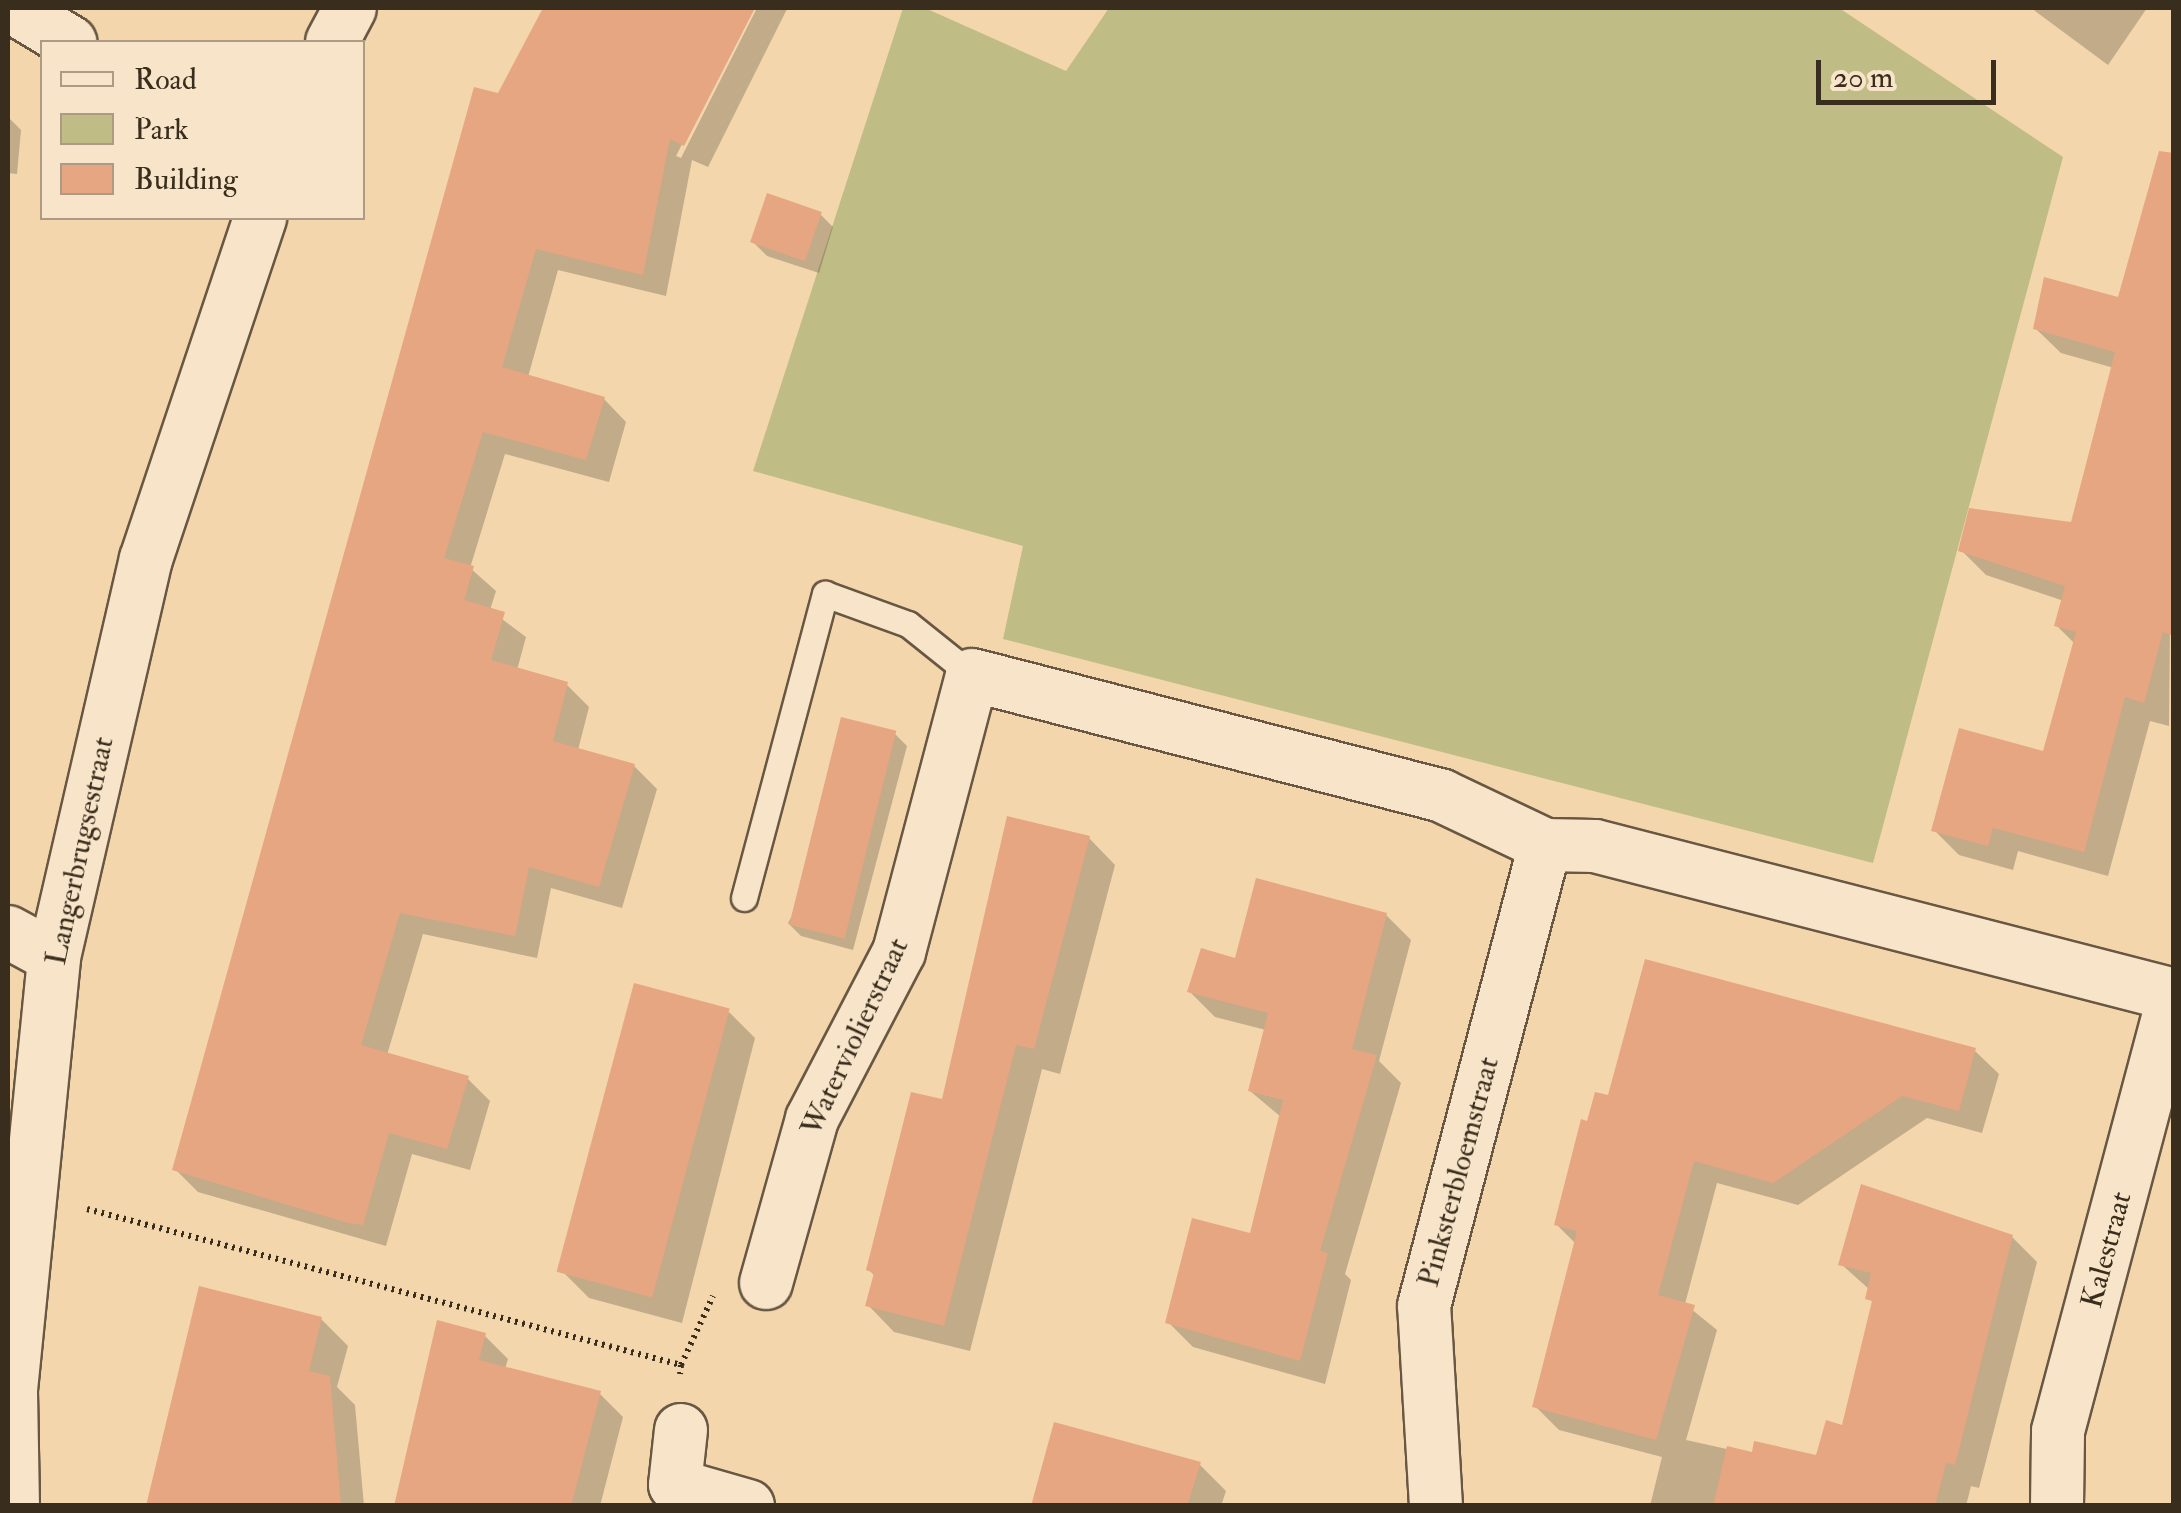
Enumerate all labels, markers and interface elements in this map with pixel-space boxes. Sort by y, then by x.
legend [40,40,365,220]
scale bar [1821,40,2001,102]
text: 20 m [1833,59,1893,96]
text: Road [134,61,197,98]
text: Park [134,111,189,148]
text: Building [134,161,238,198]
street label: Langerbrugsestraat [38,734,122,968]
street label: Waterviolierstraat [793,932,917,1142]
street label: Pinksterbloemstraat [1411,1053,1507,1291]
street label: Kalestraat [2074,1188,2140,1312]

